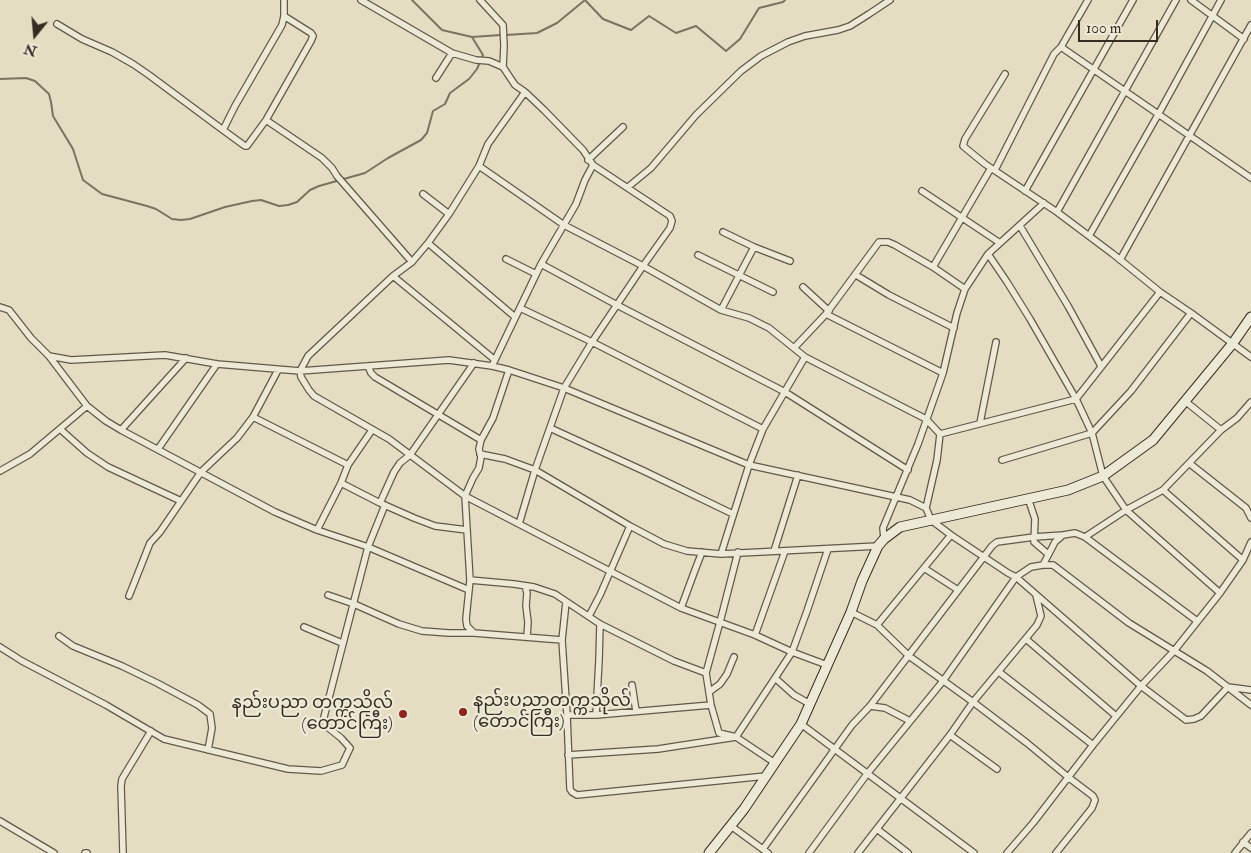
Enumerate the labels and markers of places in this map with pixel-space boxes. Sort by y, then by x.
place label: နည်းပညာတက္ကသိုလ် (တောင်ကြီး) [473,691,631,734]
place label: နည်းပညာ တက္ကသိုလ် (တောင်ကြီး) [231,693,393,736]
marker: နည်းပညာတက္ကသိုလ် (တောင်ကြီး) [457,706,469,718]
marker: နည်းပညာ တက္ကသိုလ် (တောင်ကြီး) [397,708,409,720]

